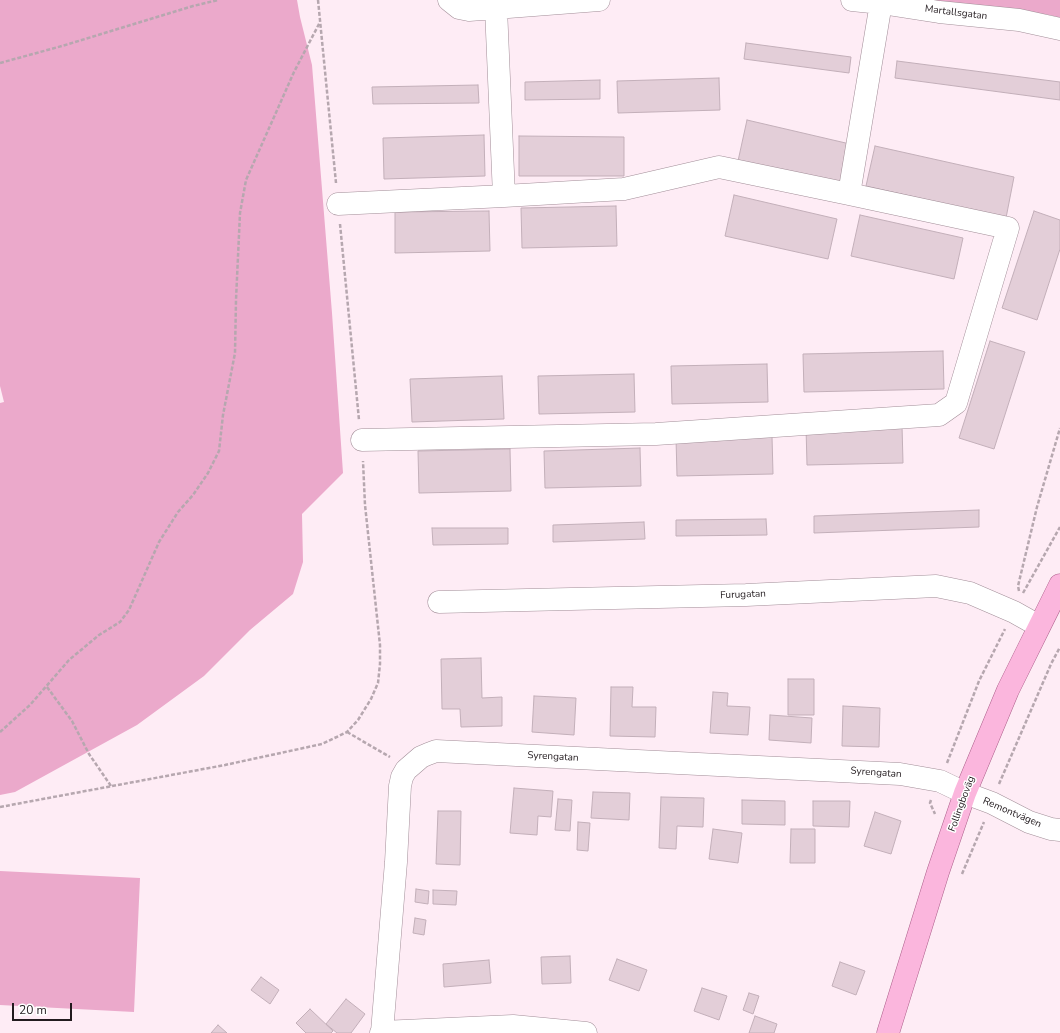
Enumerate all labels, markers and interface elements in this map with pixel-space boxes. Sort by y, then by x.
street label: Martallsgatan [924,3,988,23]
street label: Furugatan [720,588,766,602]
street label: Syrengatan [527,750,579,764]
street label: Syrengatan [850,765,902,781]
street label: Follingboväg [946,775,978,833]
street label: Remontvägen [981,795,1043,831]
scale bar [14,995,74,1021]
text: 20 m [19,1002,47,1018]

